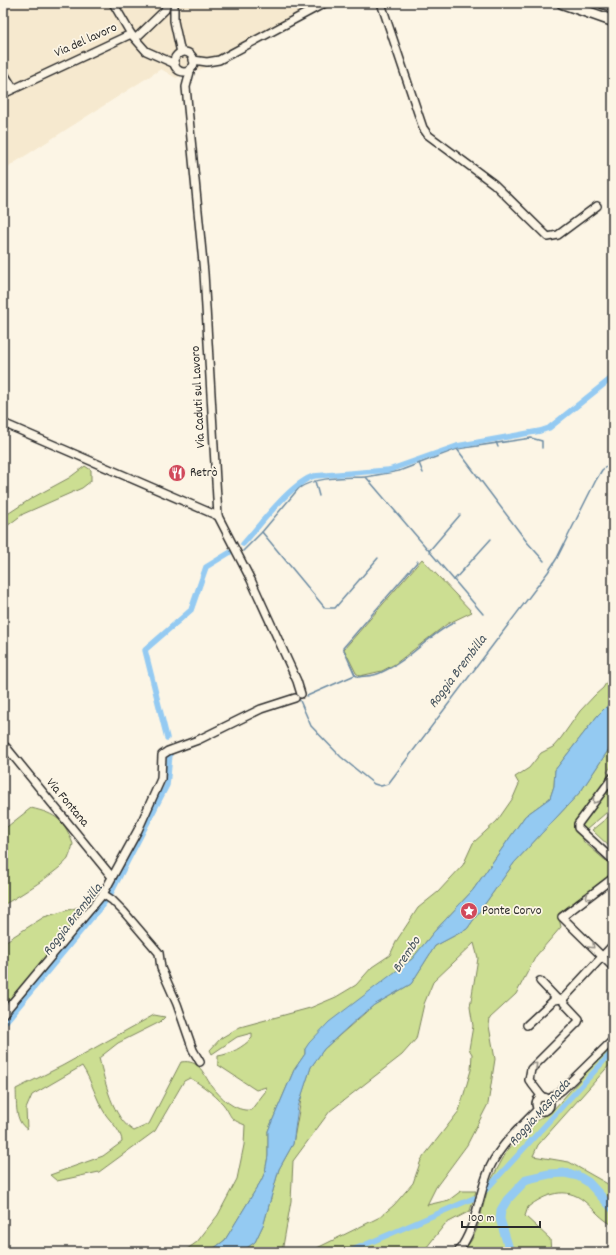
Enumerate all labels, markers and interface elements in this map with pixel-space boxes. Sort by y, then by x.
street label: Via del lavoro [52,19,120,63]
street label: Via Caduti sul Lavoro [187,345,211,449]
restaurant icon: Retrò [167,463,187,483]
place label: Retrò [190,464,218,483]
water label: Roggia Brembilla [424,630,493,713]
street label: Via Fontana [41,775,94,832]
one-way arrow [593,796,600,803]
water label: Roggia Brembilla [38,878,109,960]
one-way arrow [585,892,592,899]
place icon: Ponte Corvo [459,901,479,921]
place label: Ponte Corvo [482,902,542,921]
water label: Brembo [388,932,427,977]
one-way arrow [587,942,595,949]
one-way arrow [531,1062,538,1070]
water label: Roggia Masnada [504,1074,577,1151]
scale bar [462,1203,540,1229]
text: 100 m [468,1210,495,1227]

